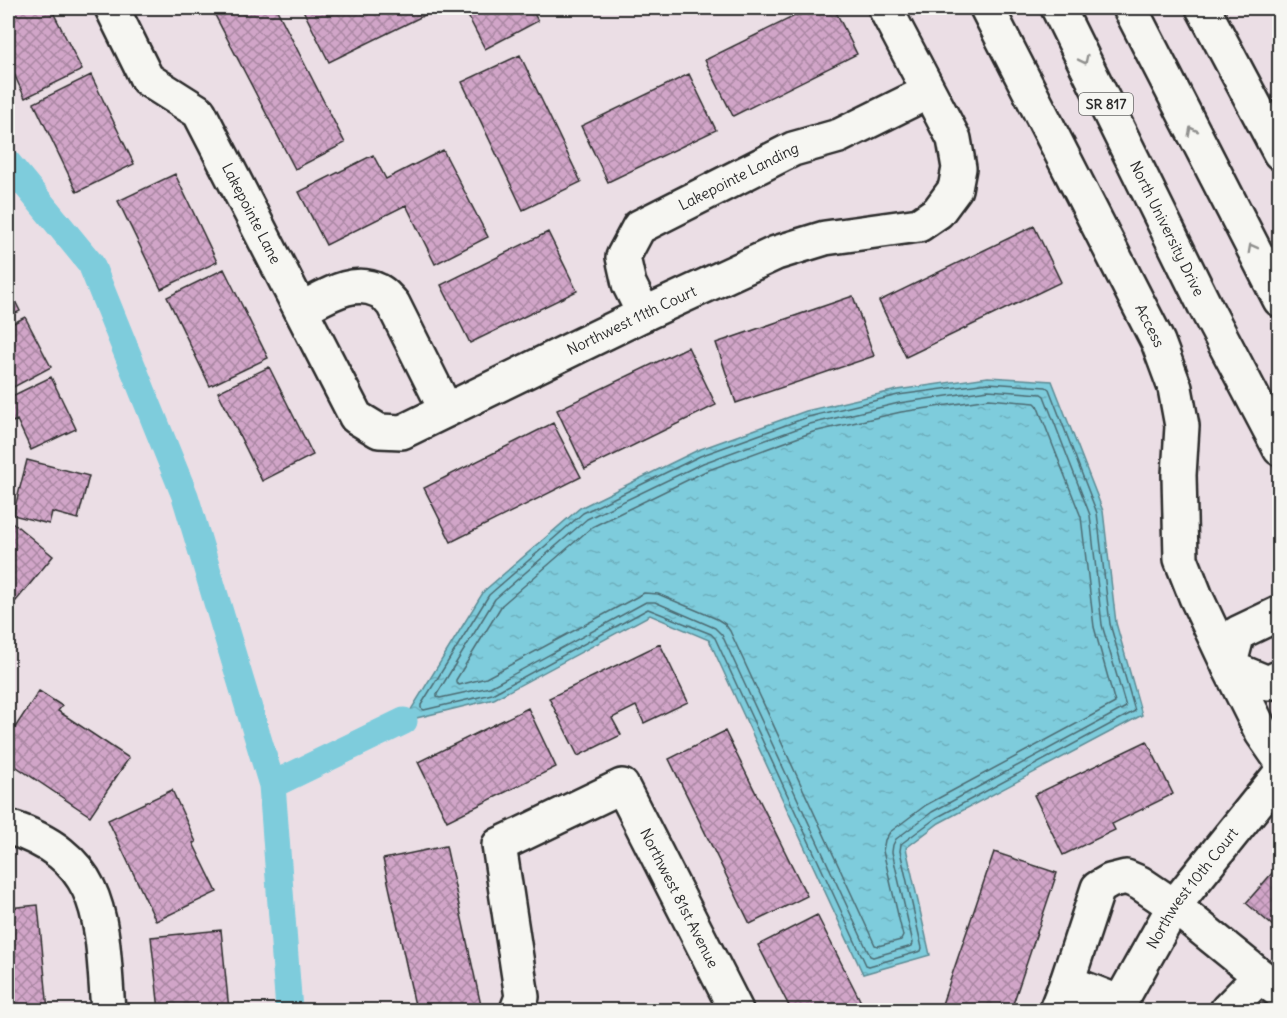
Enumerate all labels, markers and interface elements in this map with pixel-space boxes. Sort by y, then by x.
one-way arrow [1077,54,1089,65]
road number: SR 817 [1079,93,1133,115]
one-way arrow [1187,126,1199,137]
street label: Lakepointe Landing [675,138,801,214]
street label: North University Drive [1126,158,1209,299]
street label: Lakepointe Lane [218,160,286,267]
one-way arrow [1248,243,1260,254]
street label: Northwest 11th Court [564,281,699,359]
street label: Access [1131,301,1169,350]
street label: Northwest 10th Court [1142,824,1242,952]
street label: Northwest 81st Avenue [636,825,723,971]

